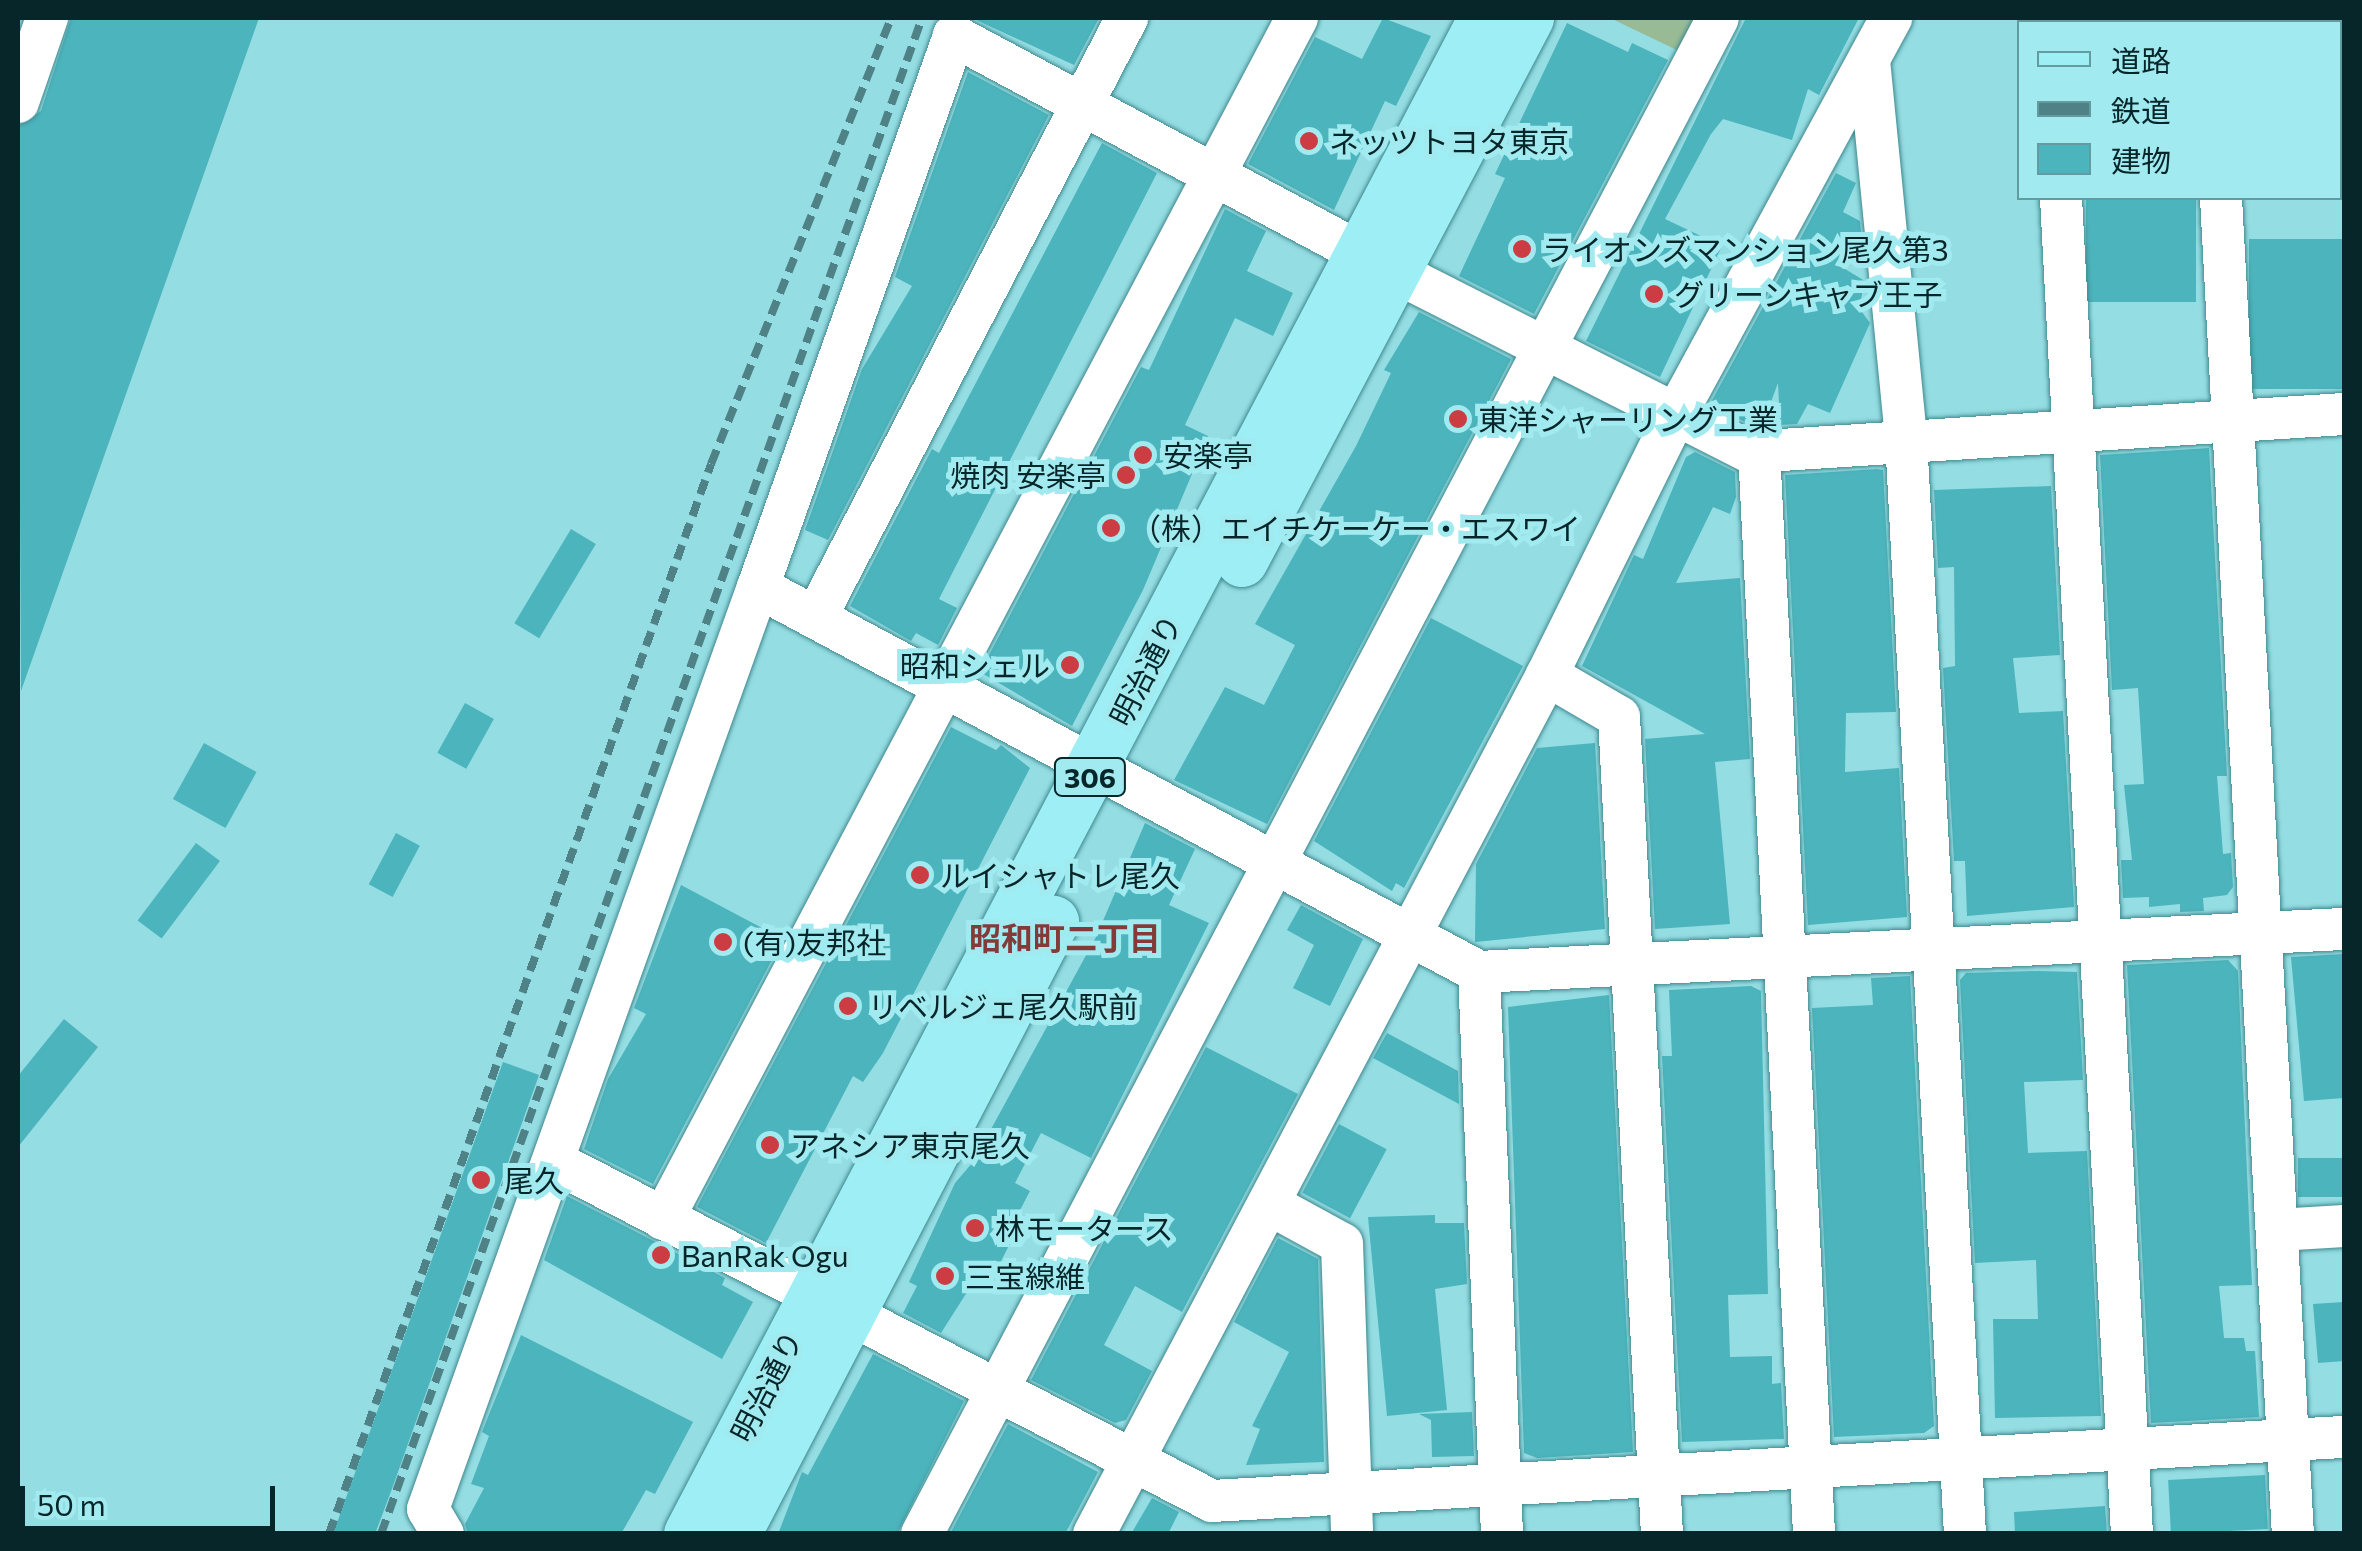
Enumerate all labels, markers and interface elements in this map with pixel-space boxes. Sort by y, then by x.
legend [2017,20,2342,200]
text: 道路 [2111,41,2171,78]
text: 鉄道 [2111,91,2171,128]
place label: ネッツトヨタ東京 [1329,123,1569,159]
marker: ネッツトヨタ東京 [1298,130,1320,152]
text: 建物 [2111,141,2171,178]
place label: ライオンズマンション尾久第3 [1542,231,1949,267]
marker: ライオンズマンション尾久第3 [1511,238,1533,260]
place label: グリーンキャブ王子 [1674,276,1944,312]
marker: グリーンキャブ王子 [1643,283,1665,305]
place label: 東洋シャーリング工業 [1478,401,1778,437]
marker: 東洋シャーリング工業 [1447,408,1469,430]
place label: 安楽亭 [1163,437,1253,473]
marker: 安楽亭 [1132,444,1154,466]
place label: 焼肉 安楽亭 [950,457,1106,493]
marker: 焼肉 安楽亭 [1115,464,1137,486]
place label: （株）エイチケーケー・エスワイ [1131,510,1581,546]
marker: （株）エイチケーケー・エスワイ [1100,517,1122,539]
street label: 明治通り [1102,608,1188,732]
place label: 昭和シェル [900,647,1050,683]
marker: 昭和シェル [1059,654,1081,676]
road number: 306 [1052,754,1128,800]
place label: ルイシャトレ尾久 [940,857,1180,893]
marker: ルイシャトレ尾久 [909,864,931,886]
district label: 昭和町二丁目 [969,918,1161,956]
place label: (有)友邦社 [743,924,886,960]
marker: (有)友邦社 [712,931,734,953]
place label: リベルジェ尾久駅前 [868,988,1138,1024]
marker: リベルジェ尾久駅前 [837,995,859,1017]
place label: アネシア東京尾久 [790,1127,1030,1163]
marker: アネシア東京尾久 [759,1134,781,1156]
place label: 尾久 [504,1162,564,1198]
marker: 尾久 [468,1167,494,1193]
place label: 林モータース [995,1210,1175,1246]
marker: 林モータース [964,1217,986,1239]
place label: BanRak Ogu [681,1237,848,1273]
marker: BanRak Ogu [650,1244,672,1266]
place label: 三宝線維 [965,1258,1085,1294]
marker: 三宝線維 [934,1265,956,1287]
street label: 明治通り [723,1324,809,1448]
scale bar [25,1466,280,1528]
text: 50 m [37,1485,106,1522]

